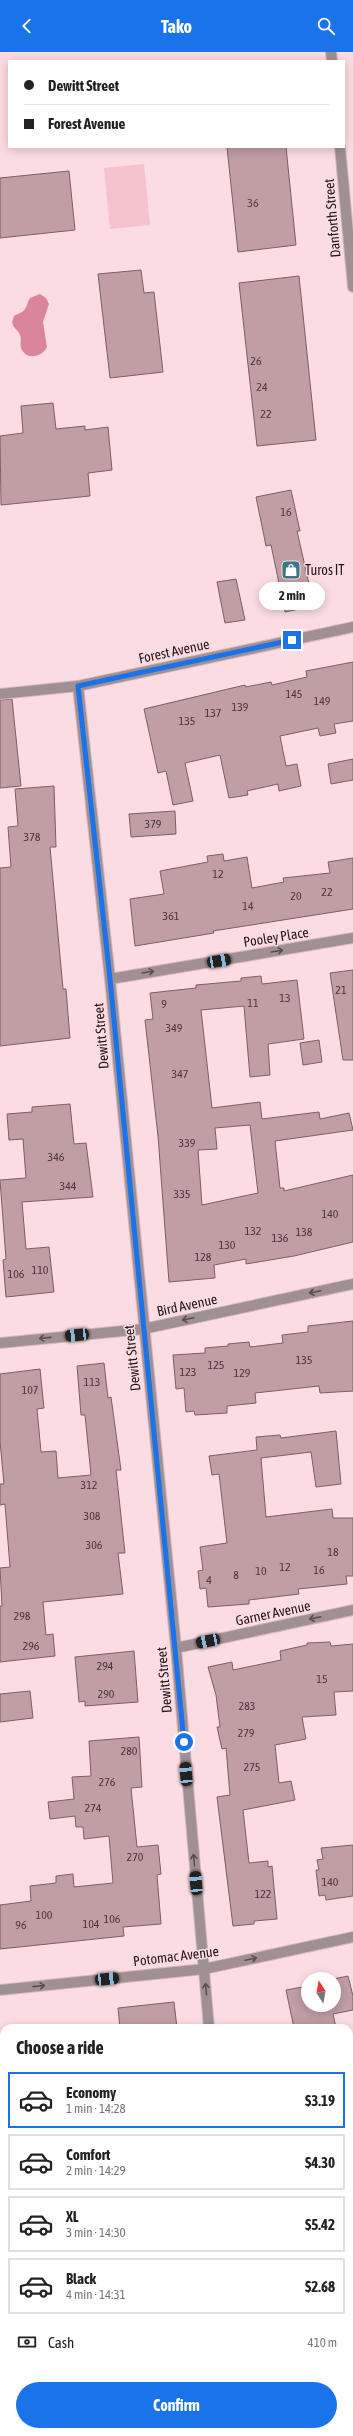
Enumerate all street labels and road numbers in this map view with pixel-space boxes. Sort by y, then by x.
street label: Danforth Street [321,178,343,258]
street label: Forest Avenue [137,636,211,666]
street label: Pooley Place [242,924,310,950]
street label: Dewitt Street [90,1002,112,1070]
street label: Bird Avenue [155,1291,219,1319]
street label: Dewitt Street [121,1324,143,1392]
street label: Garner Avenue [234,1597,312,1629]
street label: Dewitt Street [153,1646,175,1714]
street label: Potomac Avenue [132,1943,220,1969]

